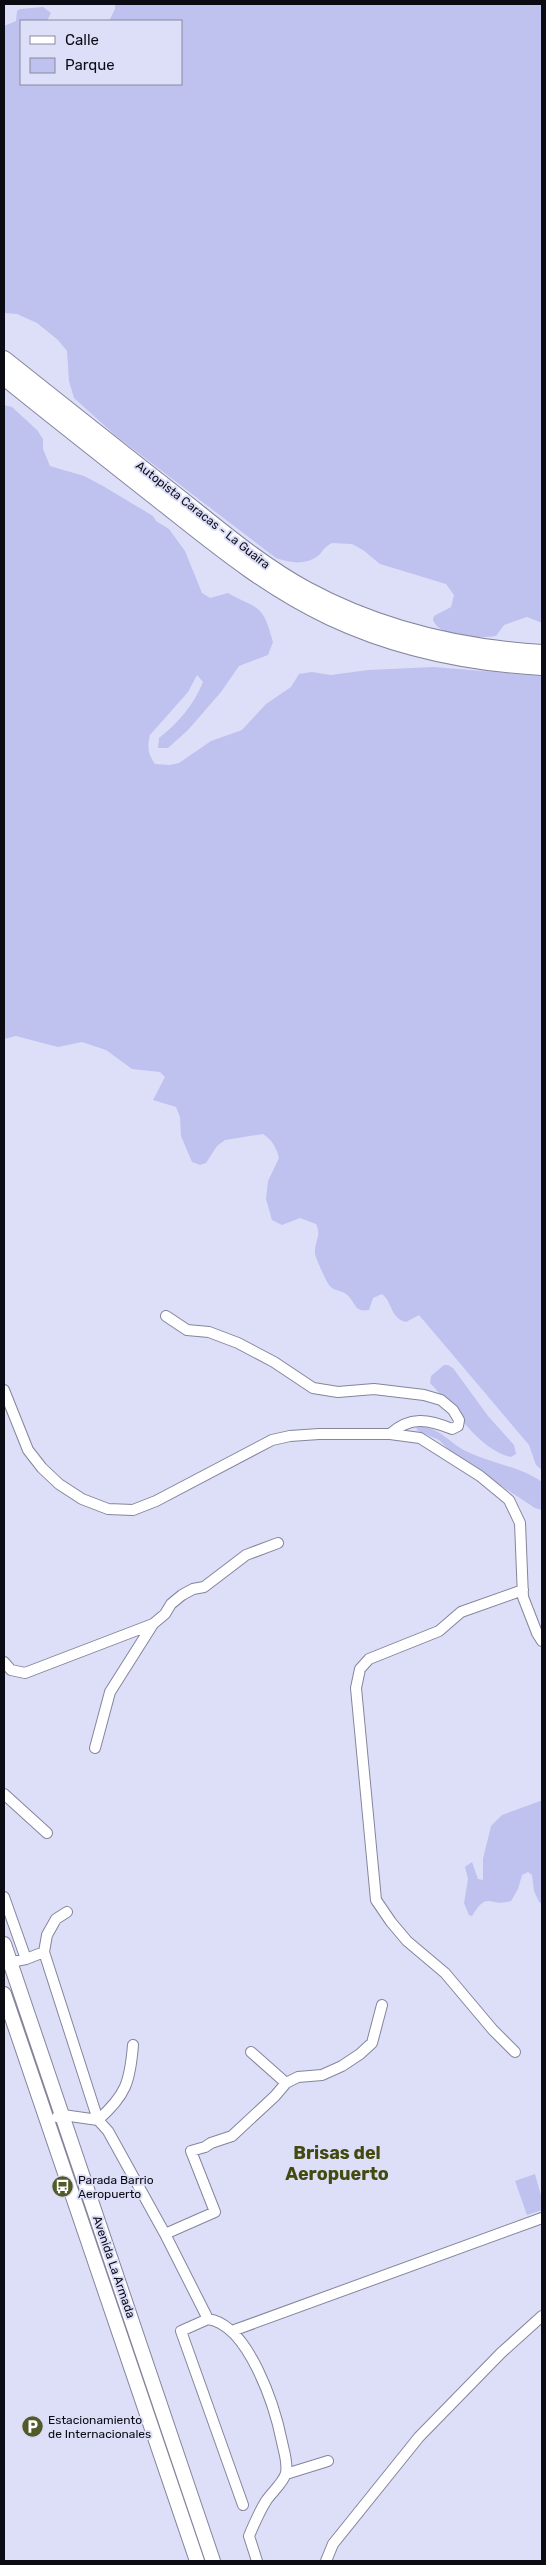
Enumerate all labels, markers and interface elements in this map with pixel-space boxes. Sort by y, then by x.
legend [20,20,182,85]
text: Calle [65,31,99,49]
text: Parque [65,56,115,74]
street label: Autopista Caracas - La Guaira [133,458,273,572]
district label: Brisas del Aeropuerto [285,2142,389,2185]
place label: Parada Barrio Aeropuerto [78,2173,154,2201]
bus stop icon: Parada Barrio Aeropuerto [50,2175,74,2199]
street label: Avenida La Armada [90,2214,138,2320]
place label: Estacionamiento de Internacionales [48,2413,151,2441]
parking icon: Estacionamiento de Internacionales [20,2415,44,2439]

